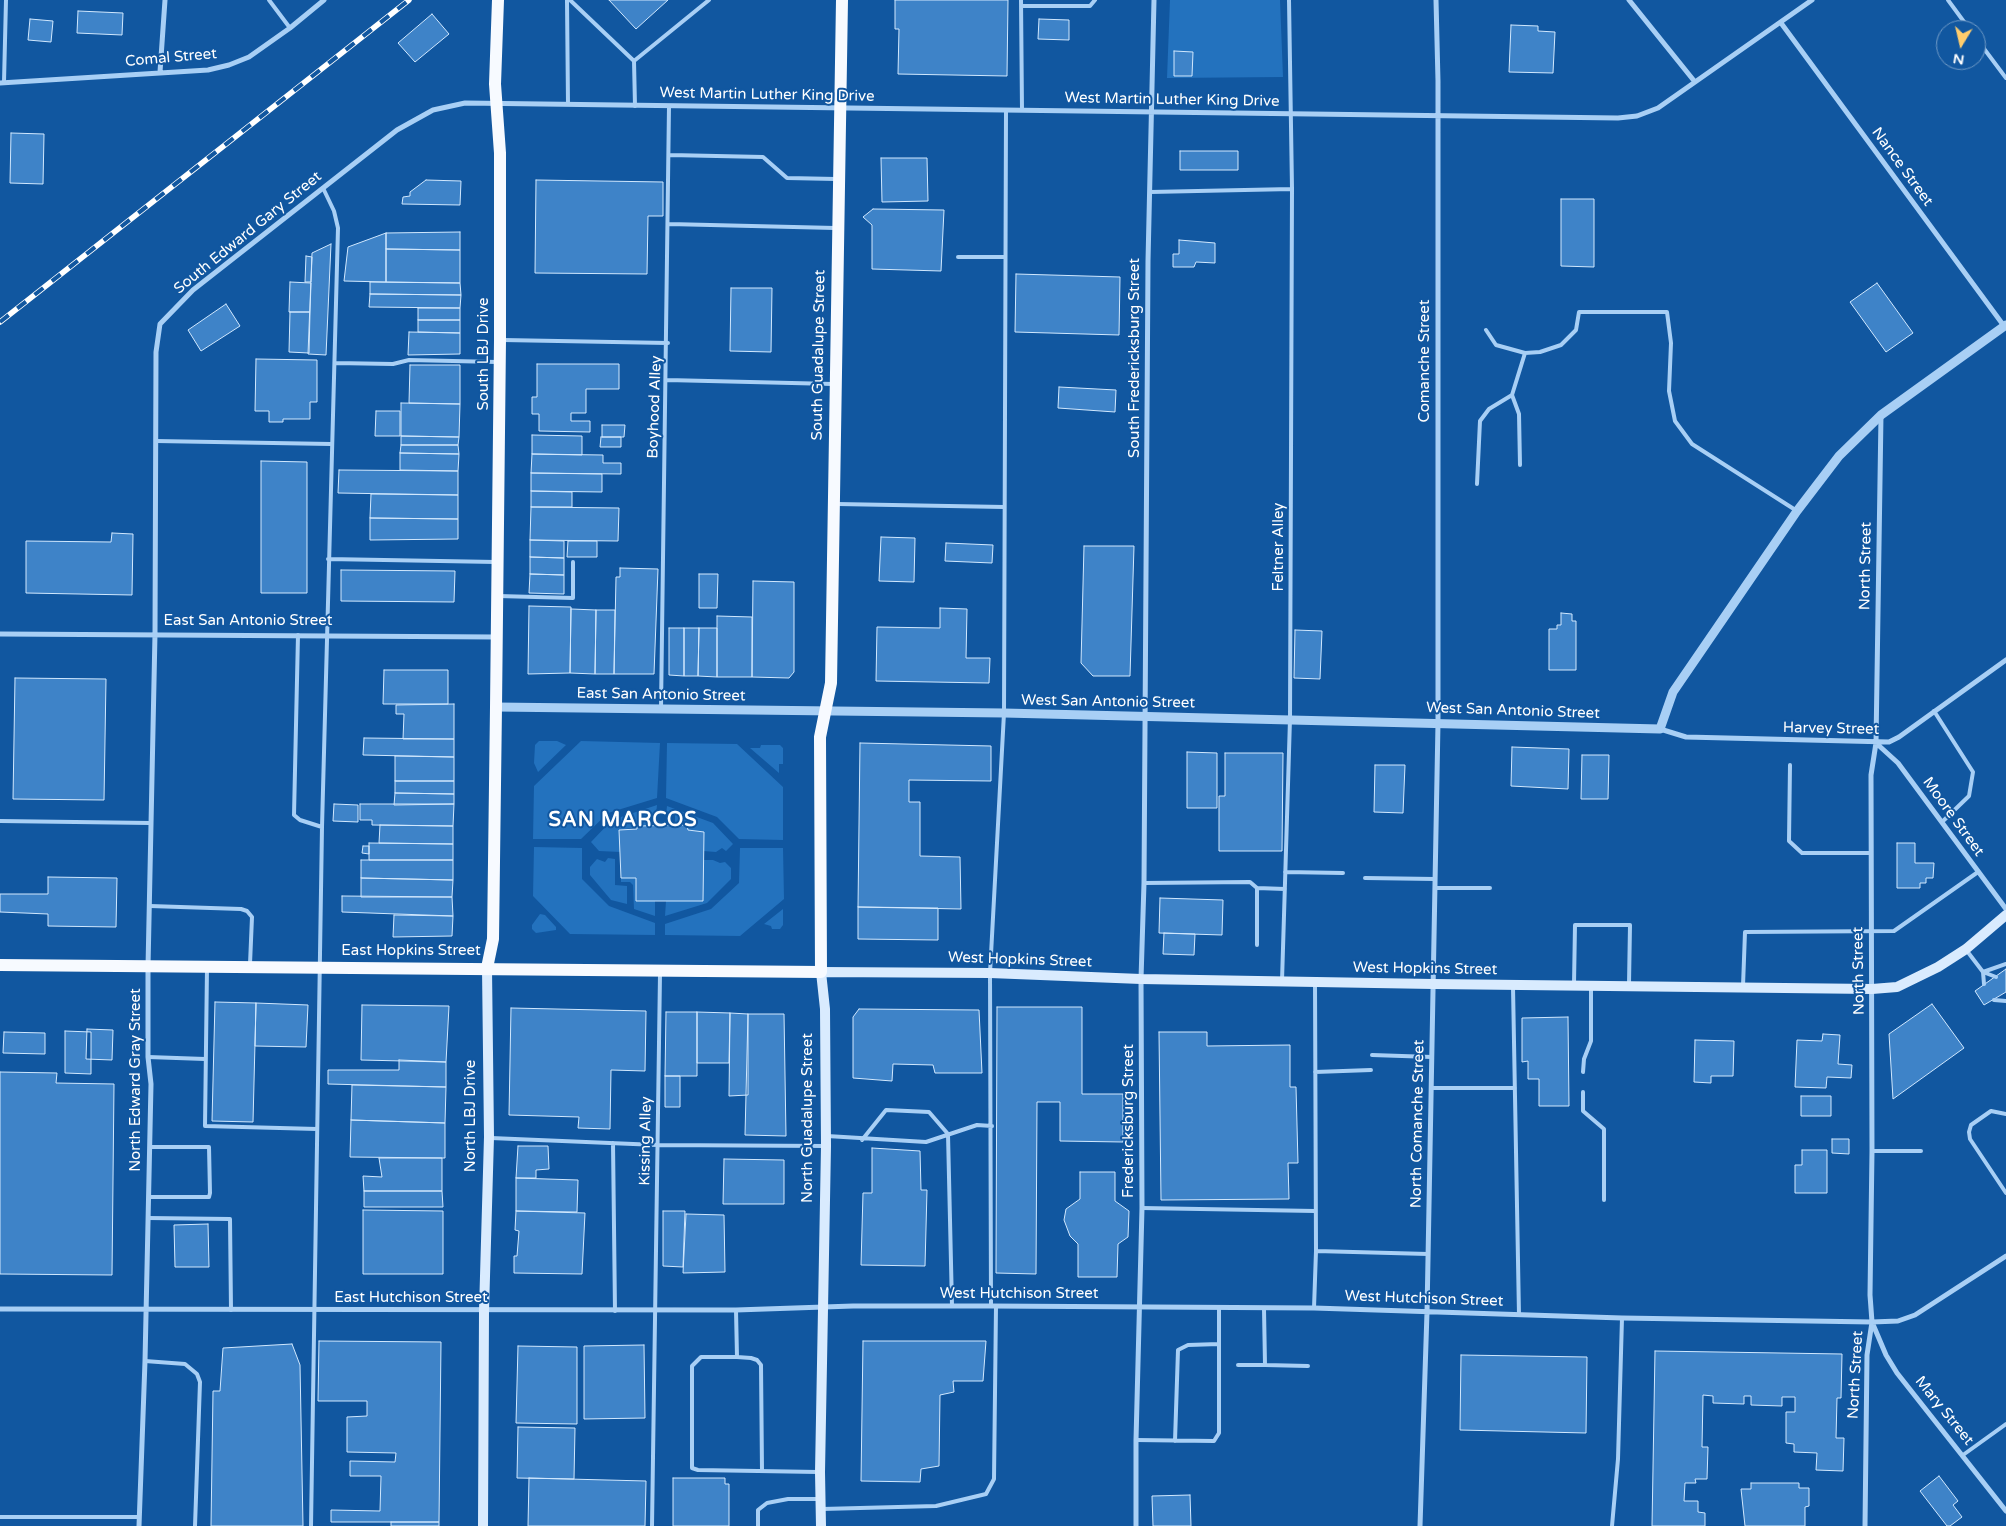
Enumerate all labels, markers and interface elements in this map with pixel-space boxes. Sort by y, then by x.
north arrow [1936,20,1986,70]
street label: Comal Street [124,45,218,71]
text: N [1952,50,1966,69]
street label: West Martin Luther King Drive [659,84,875,106]
street label: West Martin Luther King Drive [1064,89,1280,111]
street label: Nance Street [1867,124,1937,210]
street label: South Edward Gary Street [171,168,325,298]
street label: South Fredericksburg Street [1126,258,1144,458]
street label: South Guadalupe Street [809,270,829,440]
street label: South LBJ Drive [475,297,493,411]
street label: Comanche Street [1416,299,1434,423]
street label: Boyhood Alley [644,355,666,459]
street label: Feltner Alley [1270,503,1288,591]
street label: North Street [1856,522,1876,610]
street label: East San Antonio Street [164,612,332,630]
street label: East San Antonio Street [576,685,746,705]
street label: West San Antonio Street [1021,691,1195,713]
street label: West San Antonio Street [1426,699,1600,723]
street label: Harvey Street [1783,719,1879,739]
street label: Moore Street [1918,774,1988,860]
district label: SAN MARCOS [547,809,699,833]
street label: North Street [1849,927,1869,1015]
street label: East Hopkins Street [341,942,481,960]
street label: West Hopkins Street [947,948,1093,972]
street label: West Hopkins Street [1353,959,1497,979]
street label: North Edward Gray Street [127,988,145,1172]
street label: North Guadalupe Street [799,1033,817,1203]
street label: North Comanche Street [1408,1040,1428,1208]
street label: Fredericksburg Street [1120,1044,1138,1198]
street label: North LBJ Drive [462,1060,480,1172]
street label: Kissing Alley [636,1096,656,1186]
street label: West Hutchison Street [940,1285,1098,1303]
street label: West Hutchison Street [1344,1287,1504,1311]
street label: East Hutchison Street [334,1289,488,1307]
street label: North Street [1845,1330,1867,1420]
street label: Mary Street [1911,1373,1977,1449]

